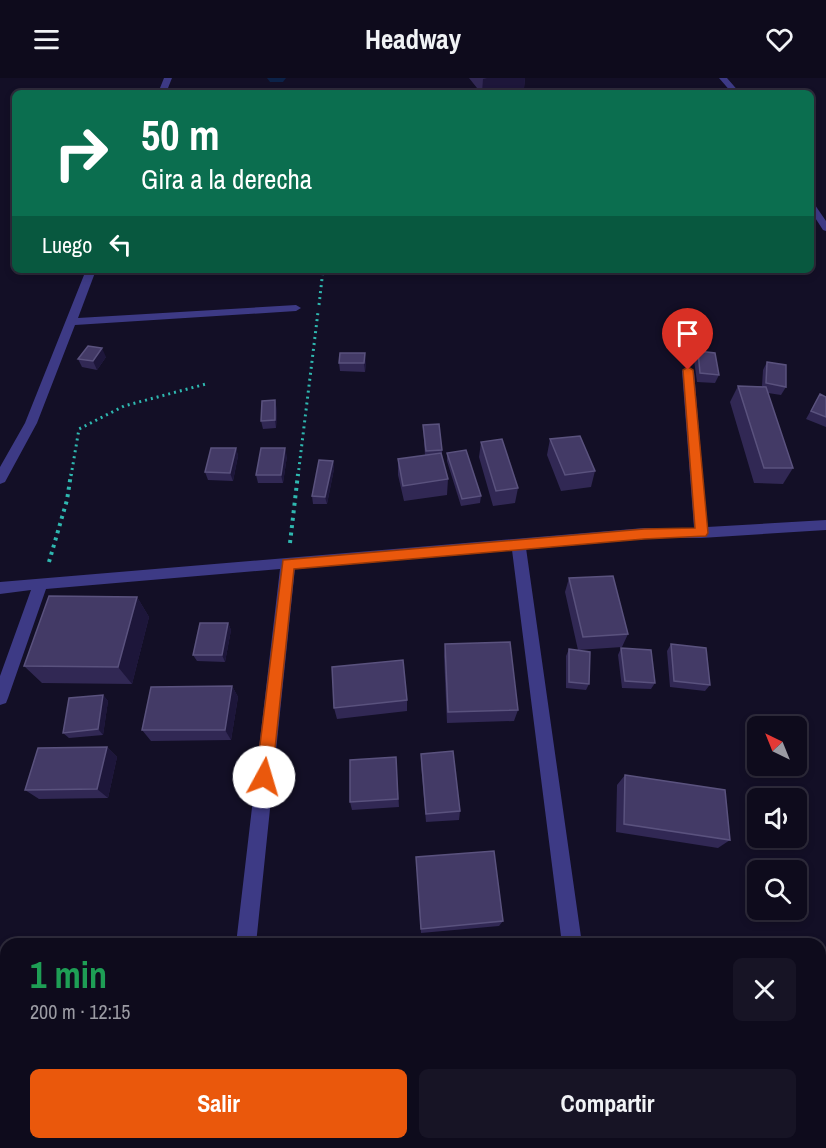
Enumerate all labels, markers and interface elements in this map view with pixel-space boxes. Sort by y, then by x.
text: Headway [365,21,461,57]
icon: menu [30,23,63,56]
icon: heart [763,23,796,56]
text: 50 m [141,107,220,163]
icon: right [42,114,120,192]
text: Gira a la derecha [141,161,312,197]
icon: left [104,228,137,261]
text: Luego [42,230,92,260]
pin [662,308,713,370]
icon: arrive [671,317,704,350]
north arrow [747,716,807,776]
map controls [747,716,807,920]
position arrow [232,745,296,809]
button: sound [747,788,807,848]
button: search [747,860,807,920]
text: 1 min [30,951,107,999]
button: close [733,958,796,1021]
text: 200 m · 12:15 [30,998,130,1025]
button: Salir [30,1069,407,1138]
button: Compartir [419,1069,796,1138]

